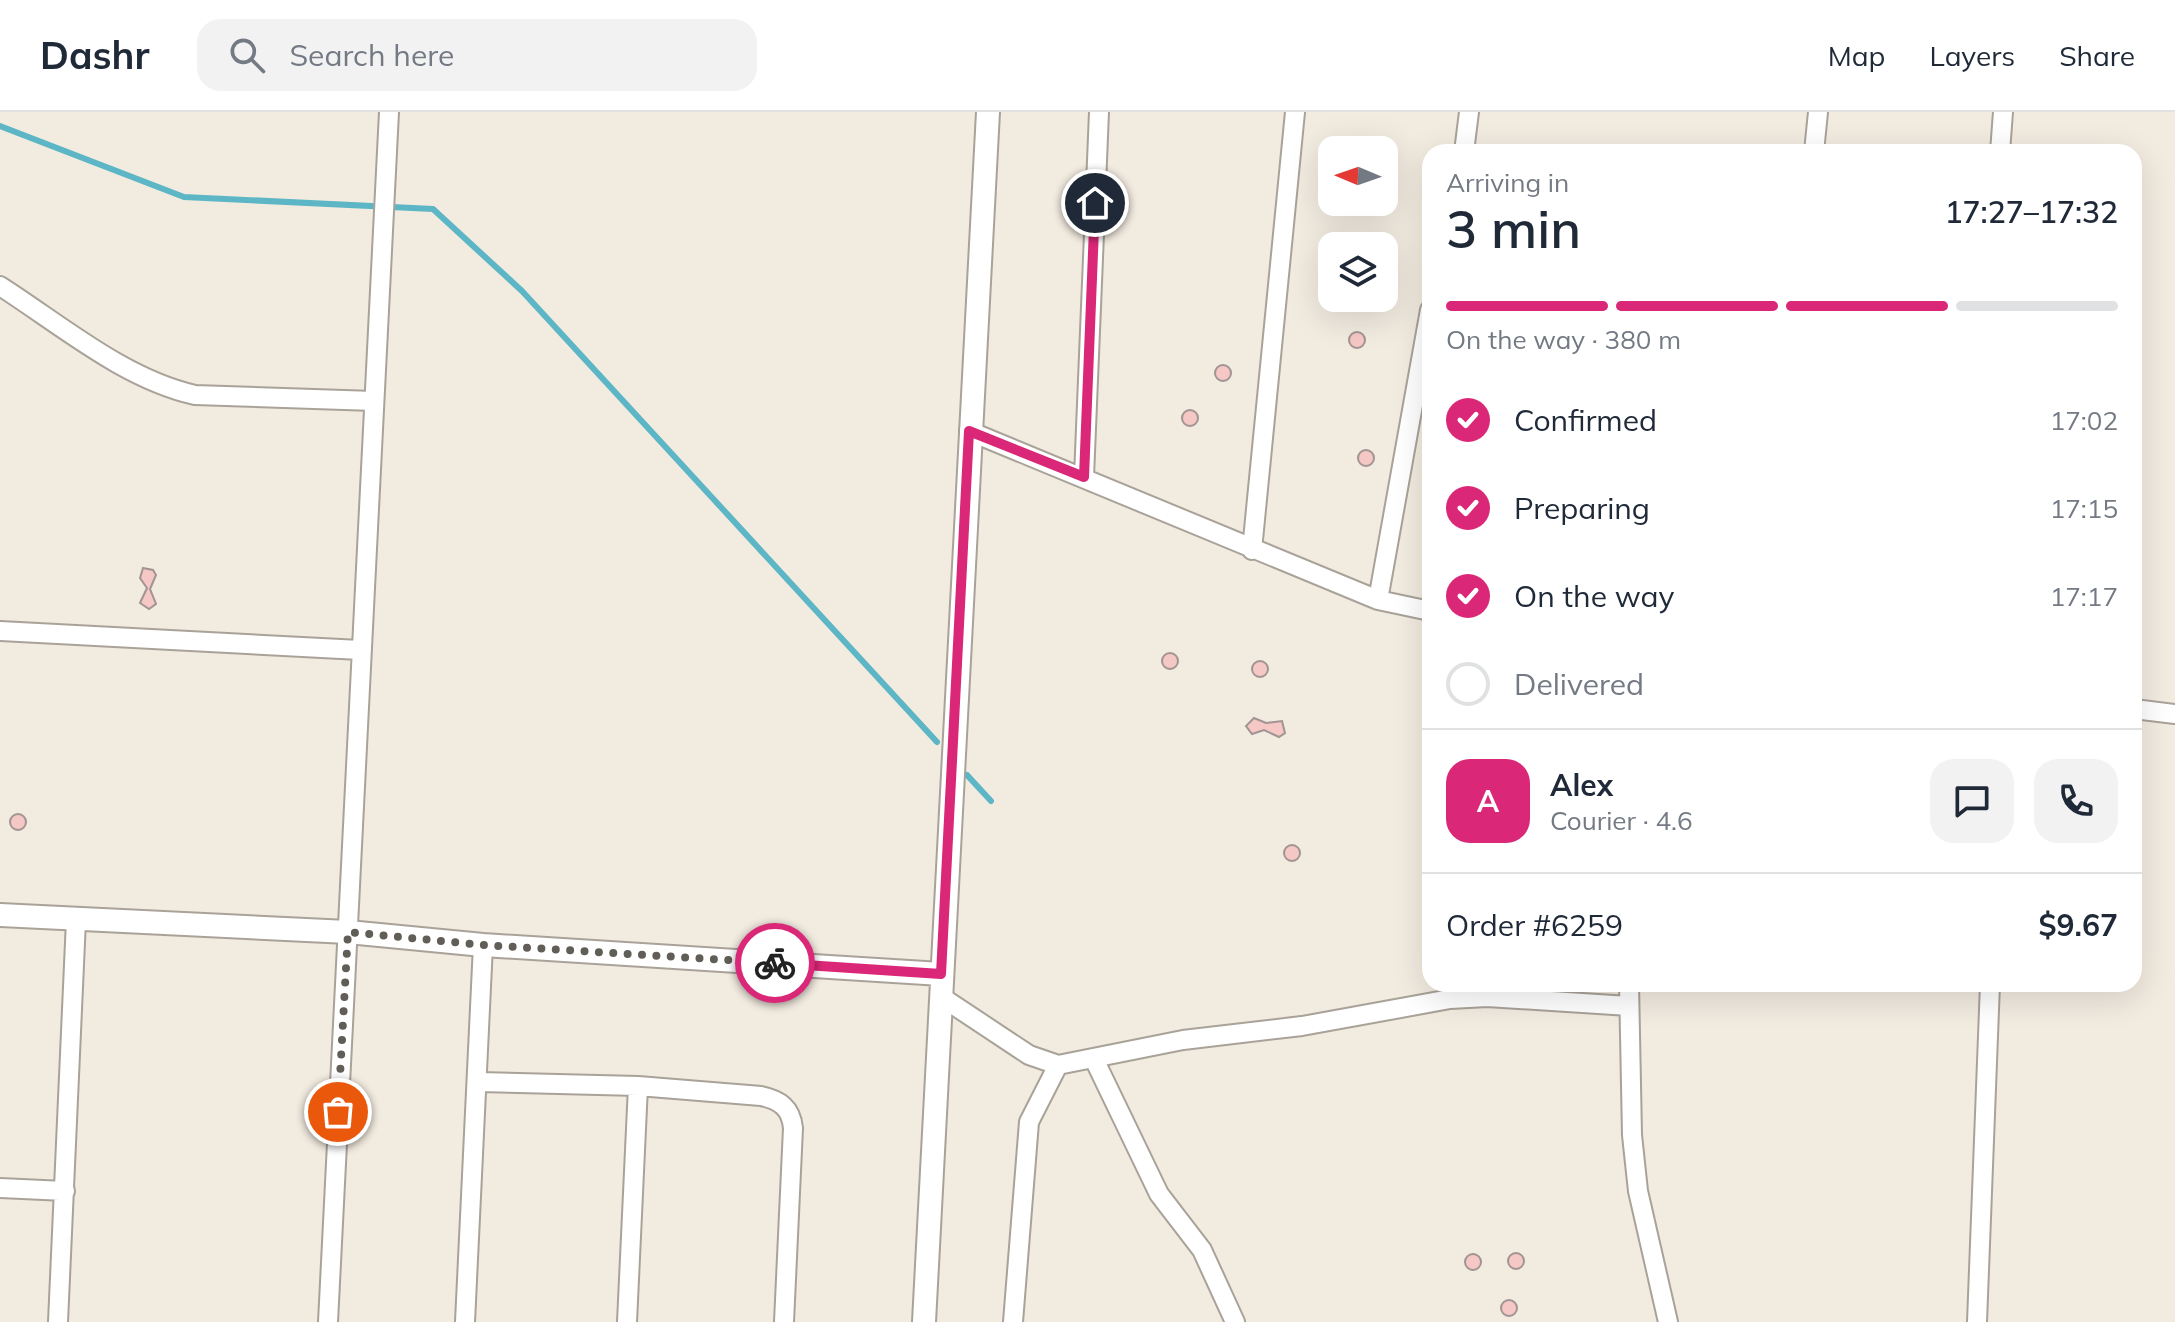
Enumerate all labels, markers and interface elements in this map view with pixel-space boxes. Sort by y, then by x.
search box [197,19,757,91]
text: Dashr [40,31,149,79]
icon: search [225,33,269,77]
text: Search here [289,36,454,74]
text: Map [1828,38,1885,73]
text: Layers [1929,38,2015,73]
text: Share [2059,38,2135,73]
north arrow [1318,136,1398,216]
map controls [1318,136,1398,312]
text: Arriving in [1446,166,1569,199]
pin [1061,169,1129,237]
icon: home [1073,181,1117,225]
text: 17:27–17:32 [1945,193,2118,231]
text: 3 min [1446,196,1581,261]
button: layers [1318,232,1398,312]
text: On the way · 380 m [1446,323,1681,356]
icon: check [1446,398,1490,442]
text: Confirmed [1514,401,1657,439]
text: 17:02 [2050,404,2118,437]
icon: check [1446,486,1490,530]
text: Preparing [1514,489,1650,527]
text: 17:15 [2050,492,2118,525]
icon: check [1446,574,1490,618]
text: On the way [1514,577,1674,615]
text: 17:17 [2050,580,2118,613]
text: Delivered [1514,665,1644,703]
button: chat [1930,759,2014,843]
button: phone [2034,759,2118,843]
text: Alex [1550,766,1613,804]
text: A [1477,782,1499,820]
text: Courier · 4.6 [1550,804,1693,837]
text: Order #6259 [1446,906,1623,944]
text: $9.67 [2039,906,2118,944]
courier [735,923,815,1003]
icon: bike [753,941,797,985]
pin [304,1078,372,1146]
icon: bag [316,1090,360,1134]

